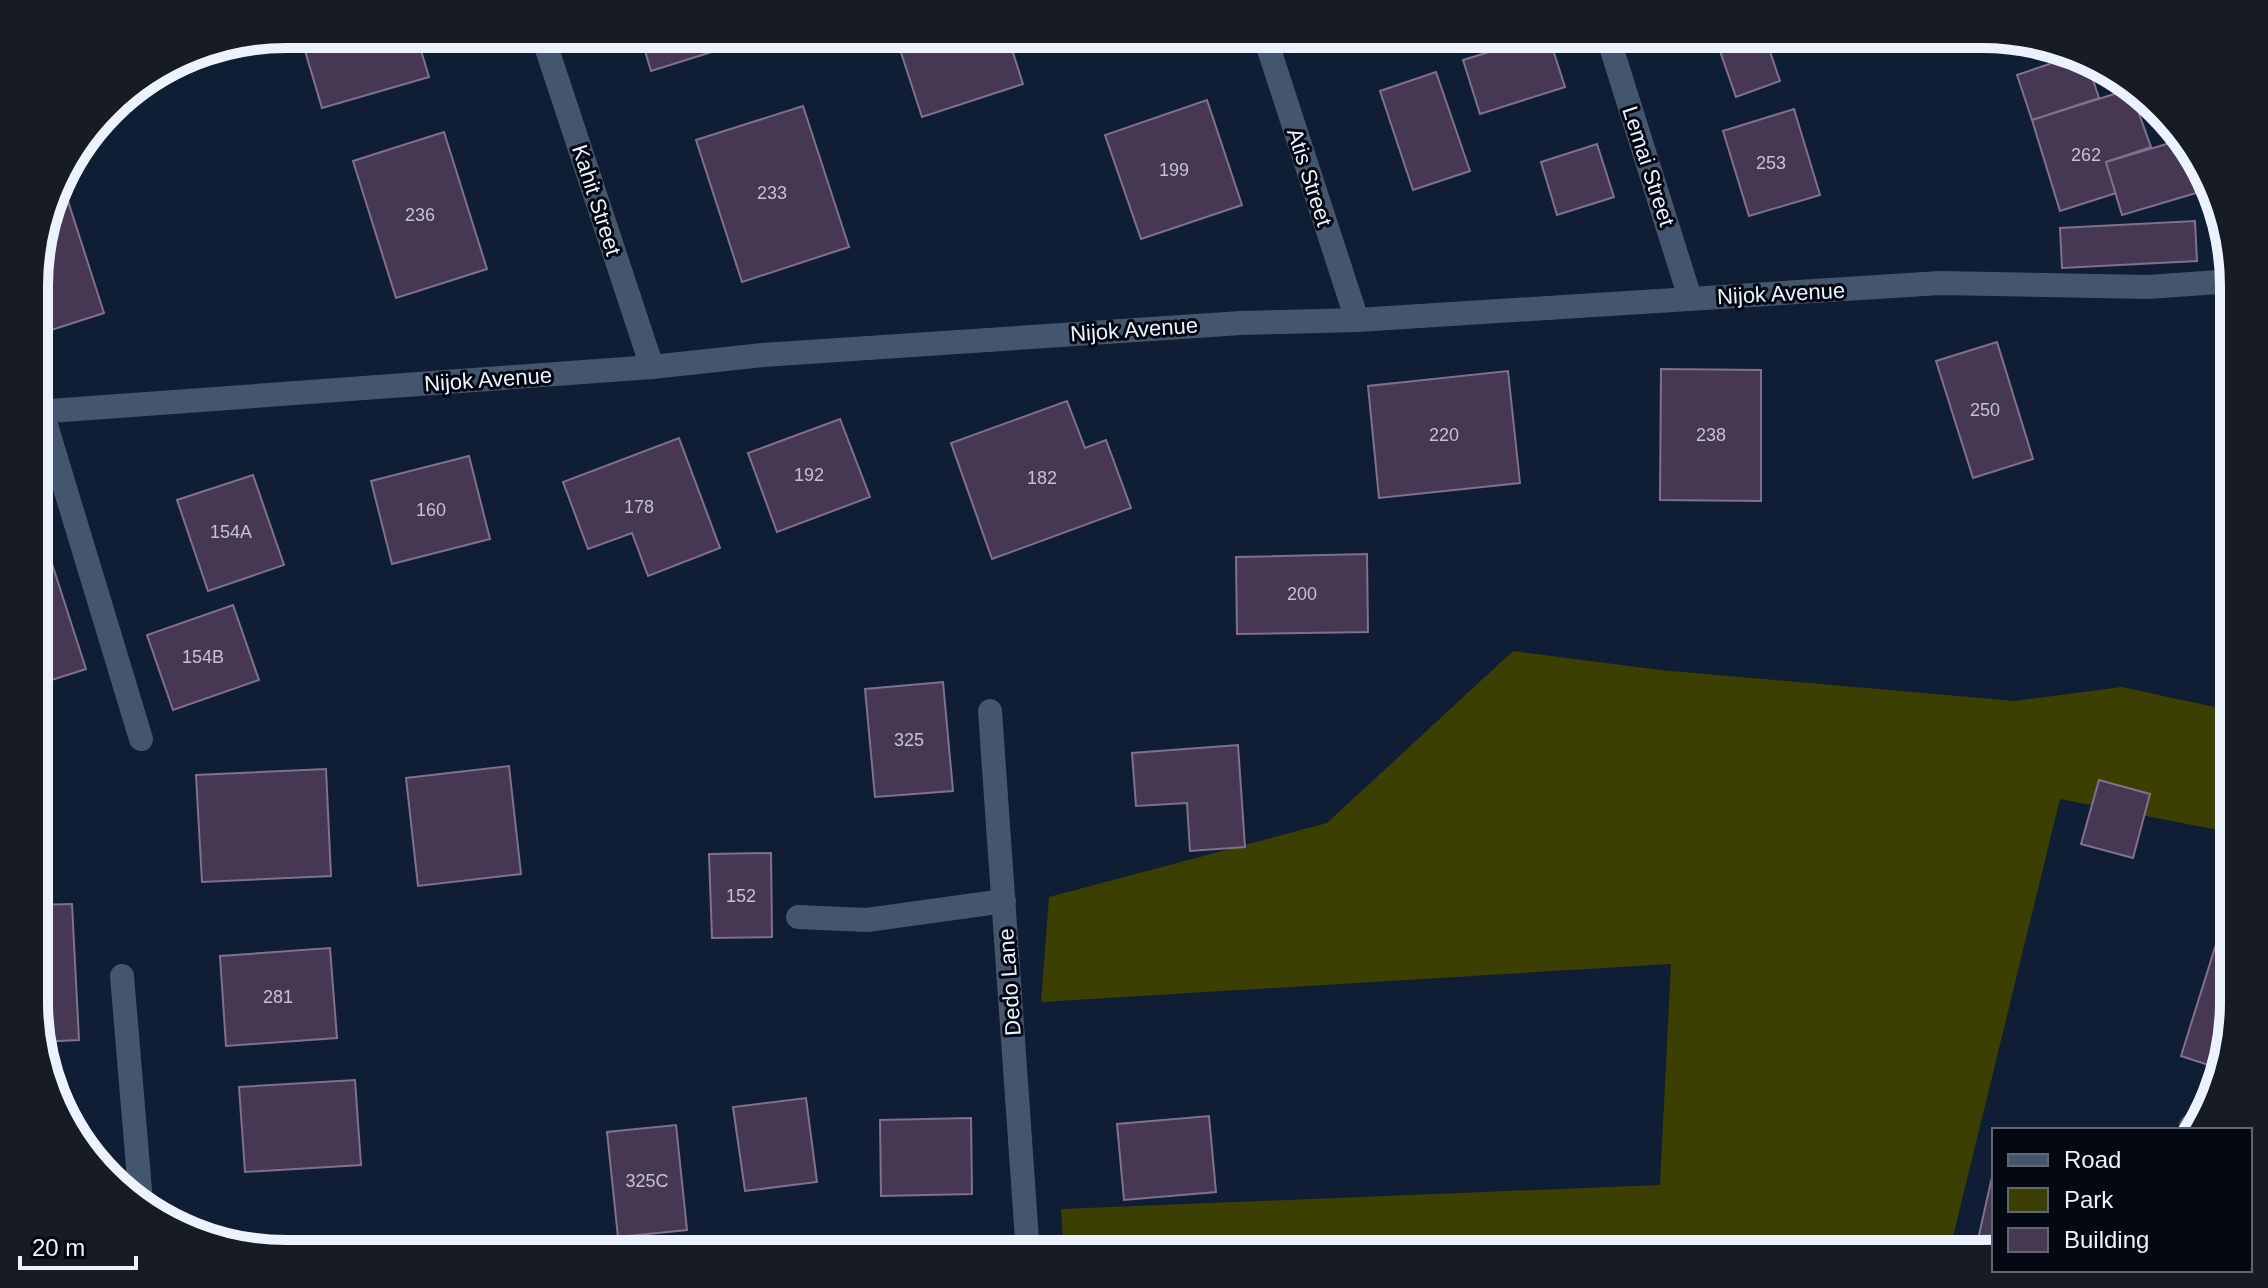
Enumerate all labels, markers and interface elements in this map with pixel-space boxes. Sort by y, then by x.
street label: Lemai Street [1617,103,1680,229]
street label: Atis Street [1282,125,1337,229]
street label: Kahit Street [567,142,626,259]
house number: 262 [2071,145,2101,165]
house number: 253 [1756,153,1786,173]
house number: 199 [1159,160,1189,180]
house number: 233 [757,183,787,203]
house number: 236 [405,205,435,225]
street label: Nijok Avenue [1716,278,1846,309]
street label: Nijok Avenue [1069,313,1199,346]
street label: Nijok Avenue [423,363,553,396]
house number: 250 [1970,400,2000,420]
house number: 220 [1429,425,1459,445]
house number: 238 [1696,425,1726,445]
house number: 192 [794,465,824,485]
house number: 182 [1027,468,1057,488]
house number: 178 [624,497,654,517]
house number: 160 [416,500,446,520]
house number: 154A [210,522,252,542]
house number: 200 [1287,584,1317,604]
house number: 154B [182,647,224,667]
house number: 325 [894,730,924,750]
house number: 152 [726,886,756,906]
street label: Dedo Lane [993,927,1026,1037]
house number: 281 [263,987,293,1007]
legend [1992,1128,2252,1272]
text: Road [2064,1146,2121,1173]
house number: 325C [625,1171,669,1191]
text: Park [2064,1186,2114,1213]
scale bar [20,1220,136,1270]
text: Building [2064,1226,2149,1253]
text: 20 m [32,1234,85,1261]

